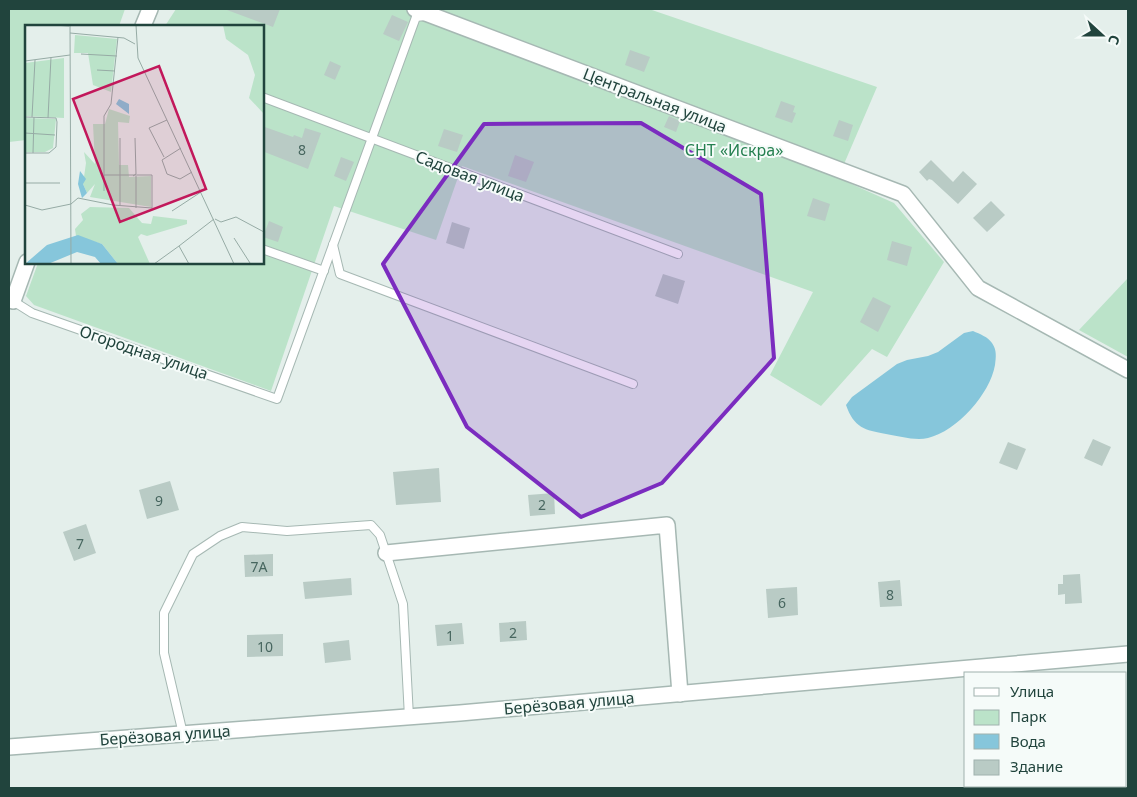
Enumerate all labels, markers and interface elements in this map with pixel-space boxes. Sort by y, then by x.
north arrow [1077,10,1127,60]
inset map [25,25,264,264]
text: С [1104,32,1125,47]
street label: Центральная улица [580,62,730,138]
park label: СНТ «Искра» [685,139,783,161]
house number: 8 [298,140,306,159]
street label: Садовая улица [412,145,528,207]
street label: Огородная улица [77,320,211,384]
house number: 9 [155,491,163,510]
house number: 2 [538,495,546,514]
house number: 7 [76,534,84,553]
house number: 7А [251,557,268,576]
house number: 8 [886,585,894,604]
house number: 6 [778,593,786,612]
house number: 2 [509,623,517,642]
house number: 1 [446,626,454,645]
house number: 10 [257,637,273,656]
legend [964,672,1127,787]
text: Улица [1010,681,1054,701]
street label: Берёзовая улица [503,686,635,720]
text: Парк [1010,706,1046,726]
street label: Берёзовая улица [99,719,231,751]
text: Вода [1010,731,1046,751]
text: Здание [1010,756,1063,776]

